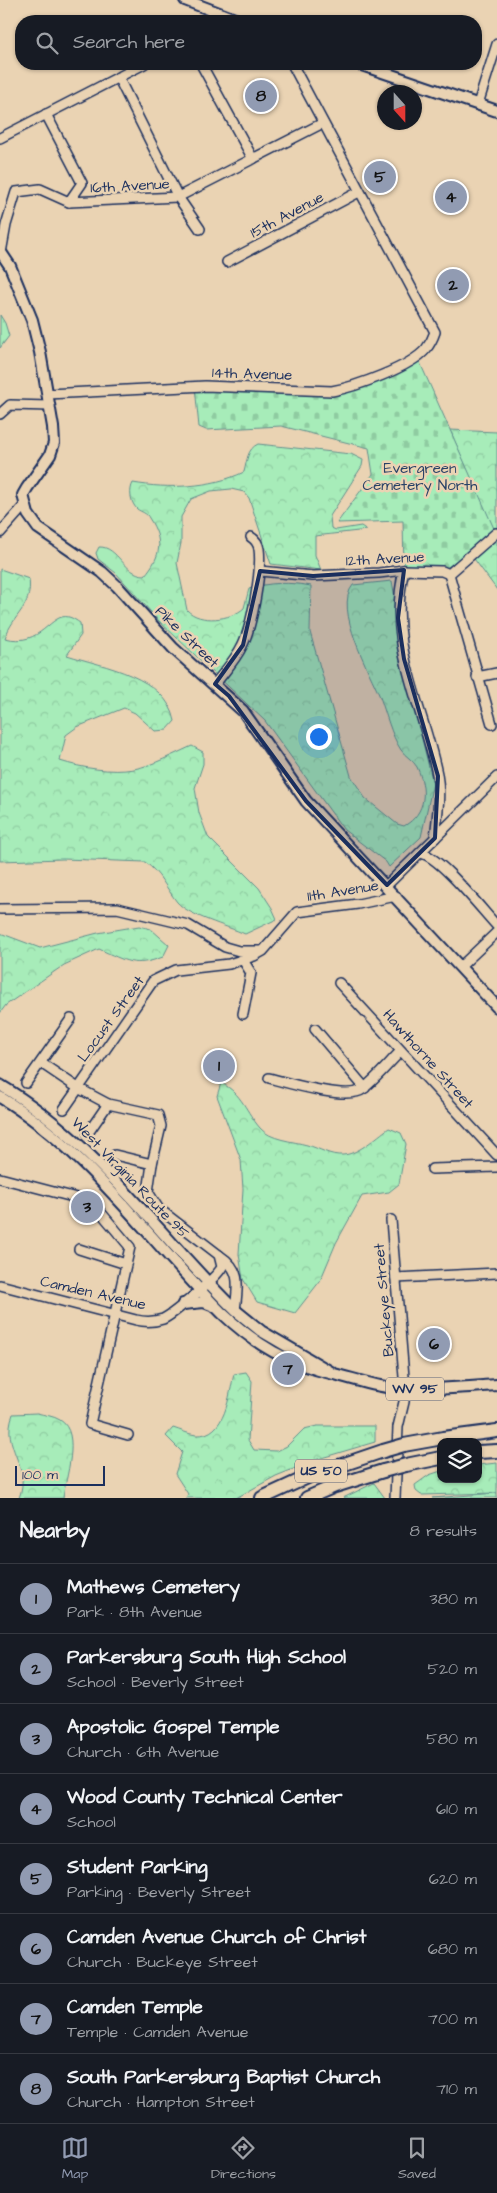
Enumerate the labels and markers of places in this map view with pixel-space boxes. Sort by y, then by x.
pin: 8 [245,77,277,115]
pin: 5 [364,158,396,196]
pin: 4 [435,178,467,216]
pin: 2 [437,266,469,304]
pin: 1 [203,1047,235,1085]
pin: 3 [71,1188,103,1226]
pin: 6 [418,1325,450,1363]
pin: 7 [272,1350,304,1388]

